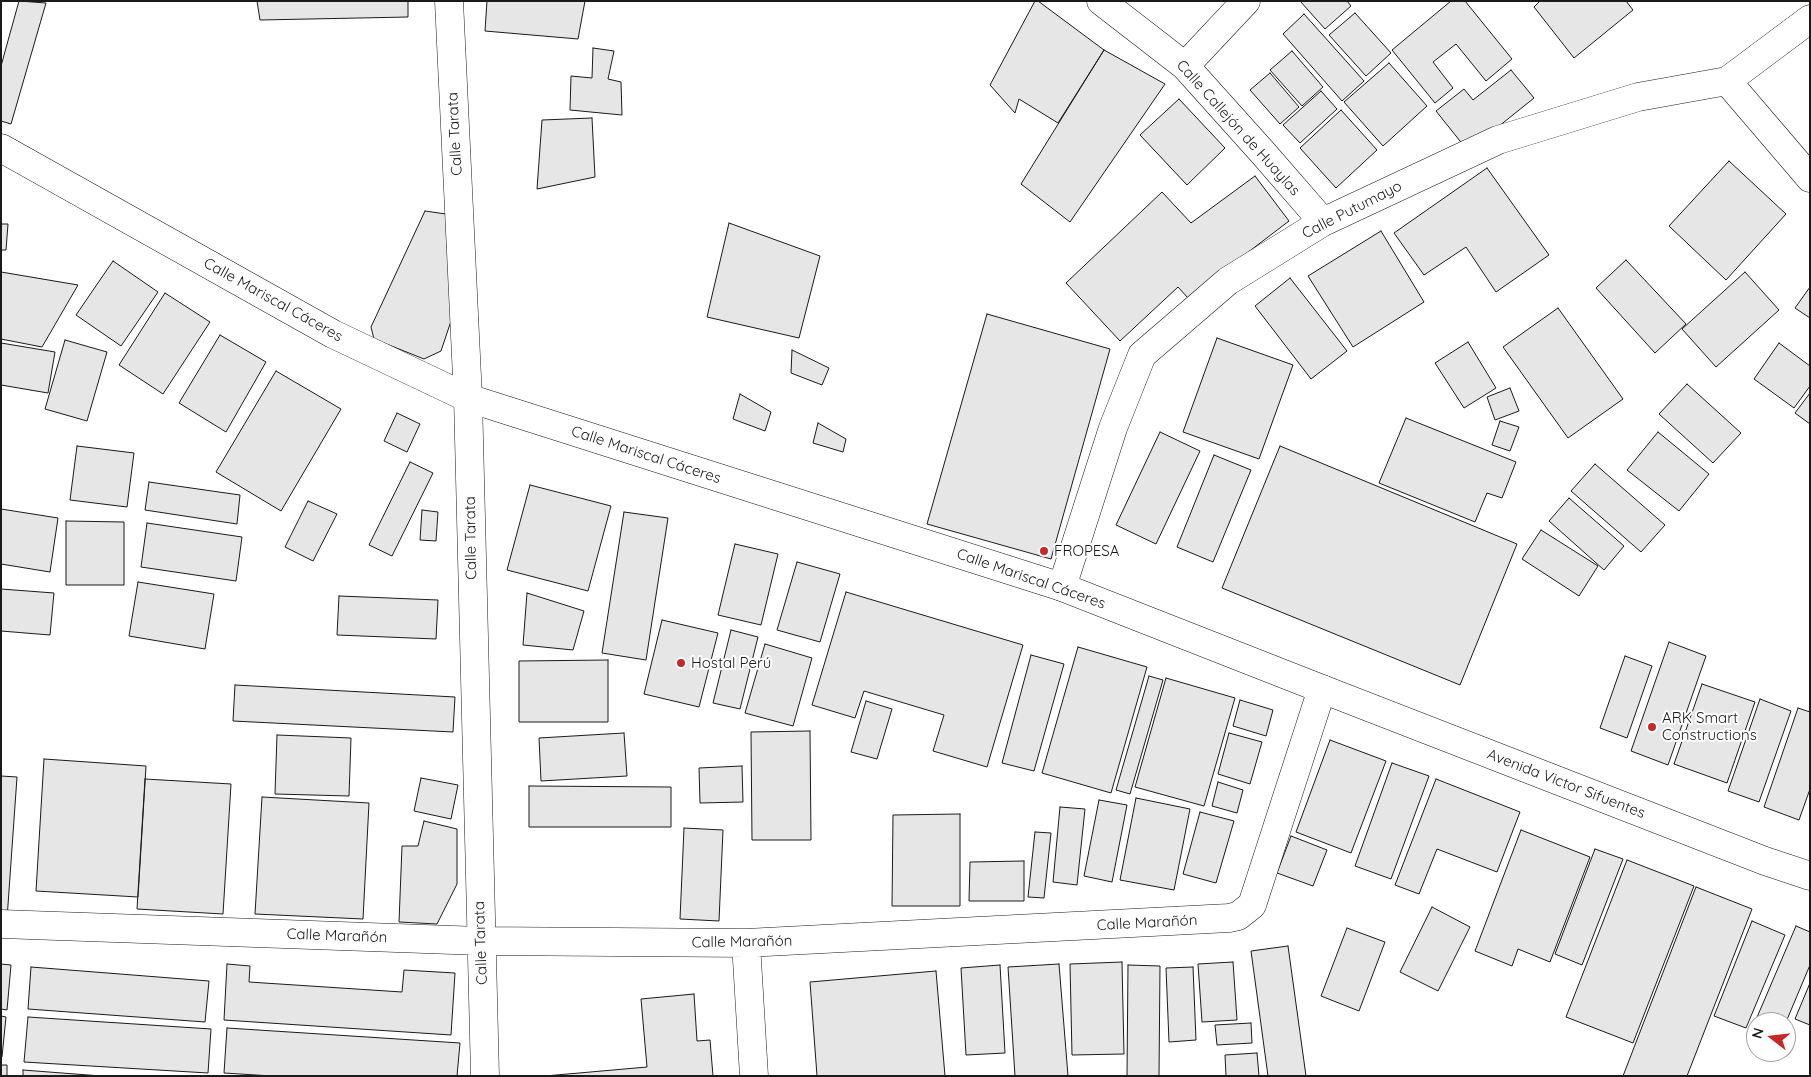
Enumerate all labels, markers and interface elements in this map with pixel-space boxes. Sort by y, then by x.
street label: Calle Callejón de Huaylas [1172,56,1304,200]
street label: Calle Tarata [444,92,466,176]
street label: Calle Putumayo [1299,177,1405,243]
street label: Calle Mariscal Cáceres [200,254,346,346]
street label: Calle Mariscal Cáceres [569,422,723,488]
street label: Calle Tarata [461,496,481,580]
place label: FROPESA [1054,542,1119,560]
street label: Calle Mariscal Cáceres [954,545,1108,613]
marker: FROPESA [1038,545,1050,557]
place label: Hostal Perú [691,654,771,672]
marker: Hostal Perú [675,657,687,669]
place label: ARK Smart Constructions [1662,709,1757,744]
marker: ARK Smart Constructions [1646,721,1658,733]
street label: Avenida Victor Sifuentes [1484,746,1648,822]
street label: Calle Tarata [471,901,491,985]
street label: Calle Marañón [1096,911,1198,935]
street label: Calle Marañón [286,925,388,947]
street label: Calle Marañón [691,932,793,952]
north arrow [1746,1012,1796,1062]
text: N [1747,1026,1768,1041]

